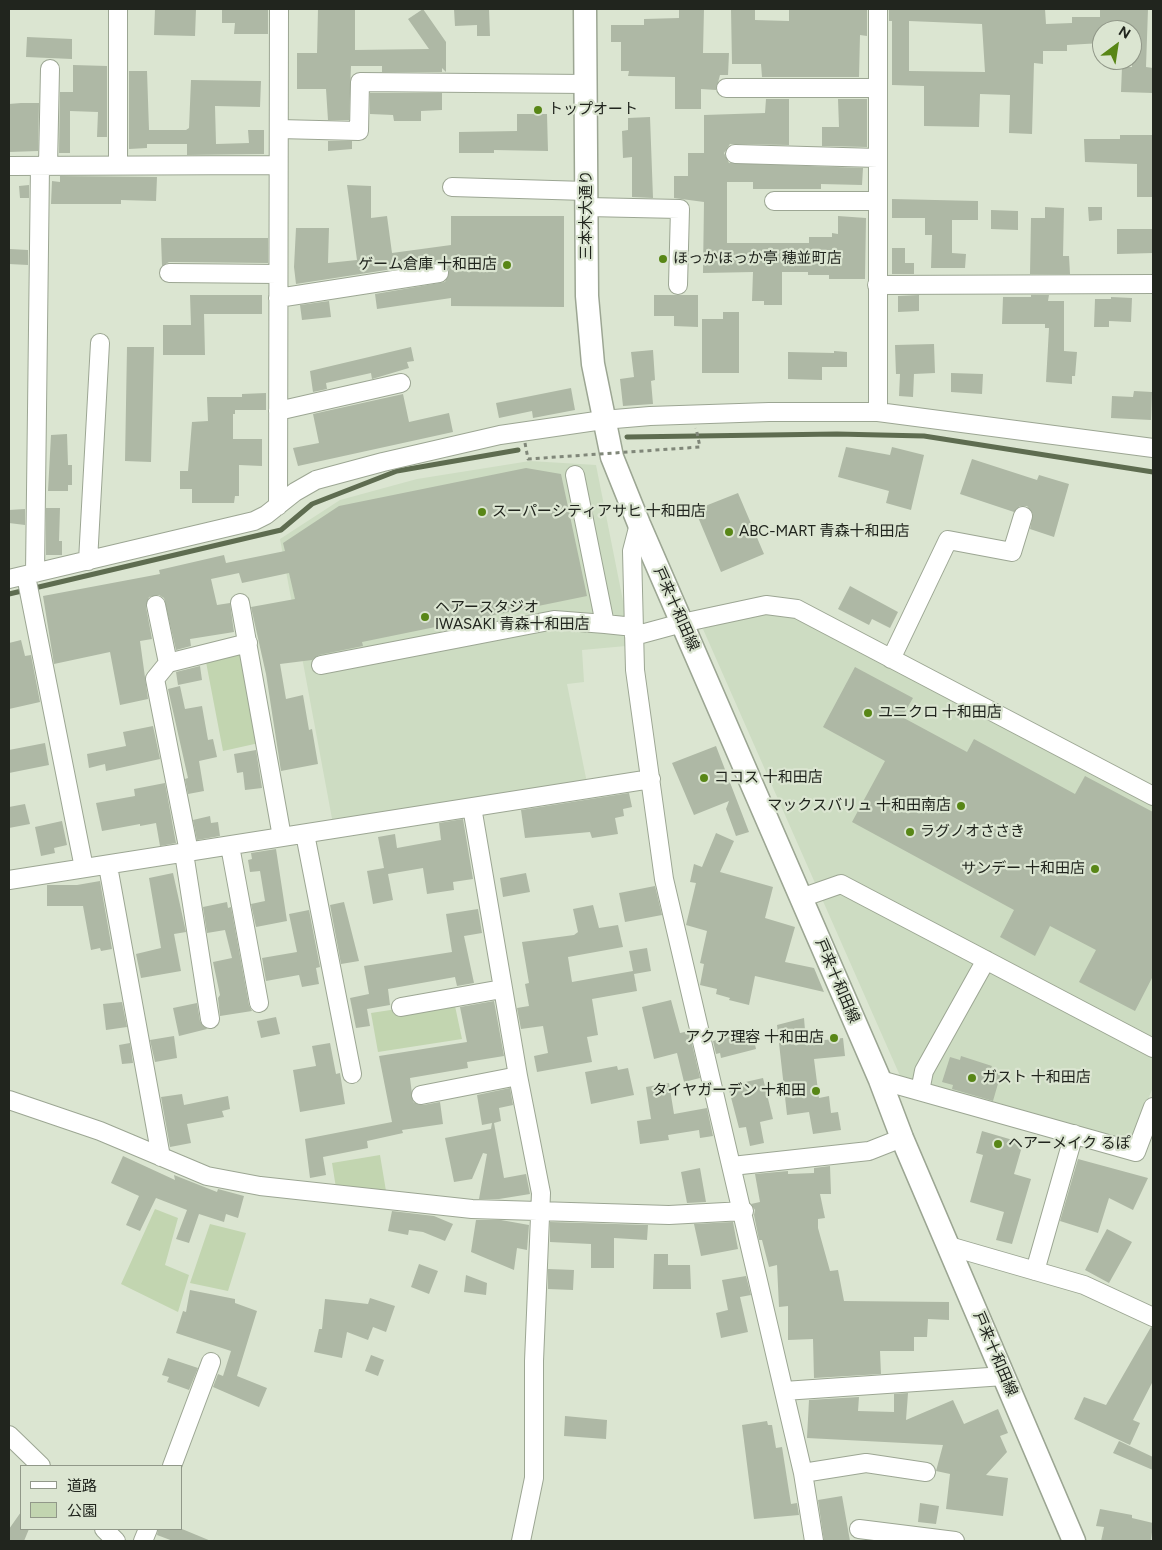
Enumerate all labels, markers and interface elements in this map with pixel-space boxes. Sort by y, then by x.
north arrow [1092,20,1142,70]
text: N [1115,22,1133,43]
place label: トップオート [548,101,638,119]
marker: トップオート [532,104,544,116]
street label: 三本木大通り [578,170,596,260]
place label: ほっかほっか亭 穂並町店 [673,250,842,268]
marker: ほっかほっか亭 穂並町店 [657,253,669,265]
place label: ゲーム倉庫 十和田店 [358,256,497,274]
marker: ゲーム倉庫 十和田店 [501,259,513,271]
place label: スーパーシティアサヒ 十和田店 [492,503,706,521]
marker: スーパーシティアサヒ 十和田店 [476,506,488,518]
place label: ABC-MART 青森十和田店 [739,523,910,541]
marker: ABC-MART 青森十和田店 [723,526,735,538]
street label: 戸来十和田線 [649,564,703,654]
place label: ヘアースタジオ IWASAKI 青森十和田店 [435,599,589,634]
marker: ヘアースタジオ IWASAKI 青森十和田店 [419,611,431,623]
place label: ユニクロ 十和田店 [878,704,1002,722]
marker: ユニクロ 十和田店 [862,707,874,719]
place label: ココス 十和田店 [714,769,823,787]
marker: ココス 十和田店 [698,772,710,784]
place label: マックスバリュ 十和田南店 [767,797,951,815]
marker: マックスバリュ 十和田南店 [955,800,967,812]
place label: ラグノオささき [920,823,1025,841]
marker: ラグノオささき [904,826,916,838]
place label: サンデー 十和田店 [961,860,1085,878]
marker: サンデー 十和田店 [1089,863,1101,875]
street label: 戸来十和田線 [811,936,863,1026]
place label: アクア理容 十和田店 [685,1029,824,1047]
marker: アクア理容 十和田店 [828,1032,840,1044]
place label: ガスト 十和田店 [982,1069,1091,1087]
marker: ガスト 十和田店 [966,1072,978,1084]
place label: タイヤガーデン 十和田 [652,1082,806,1100]
marker: タイヤガーデン 十和田 [810,1085,822,1097]
place label: ヘアーメイク るぽ [1008,1135,1131,1153]
marker: ヘアーメイク るぽ [992,1138,1004,1150]
street label: 戸来十和田線 [969,1309,1021,1399]
legend [20,1465,182,1530]
text: 道路 [67,1477,97,1495]
text: 公園 [67,1502,97,1520]

